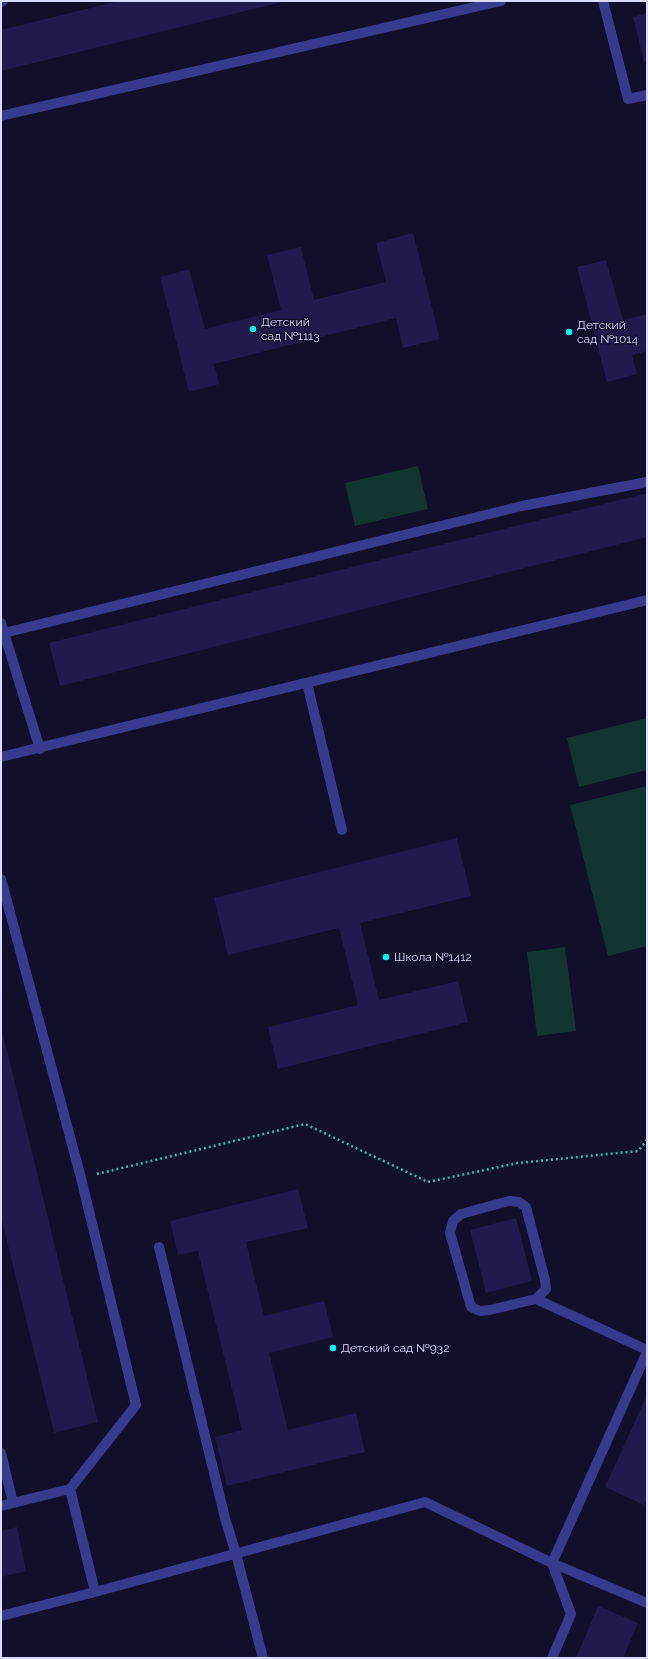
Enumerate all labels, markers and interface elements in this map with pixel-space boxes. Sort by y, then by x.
place label: Детский сад №1113 [261,315,320,343]
place label: Детский сад №1014 [577,318,638,346]
marker: Детский сад №1113 [248,324,258,334]
marker: Детский сад №1014 [564,327,574,337]
place label: Школа №1412 [394,950,472,964]
marker: Школа №1412 [381,952,391,962]
place label: Детский сад №932 [341,1341,449,1355]
marker: Детский сад №932 [328,1343,338,1353]

